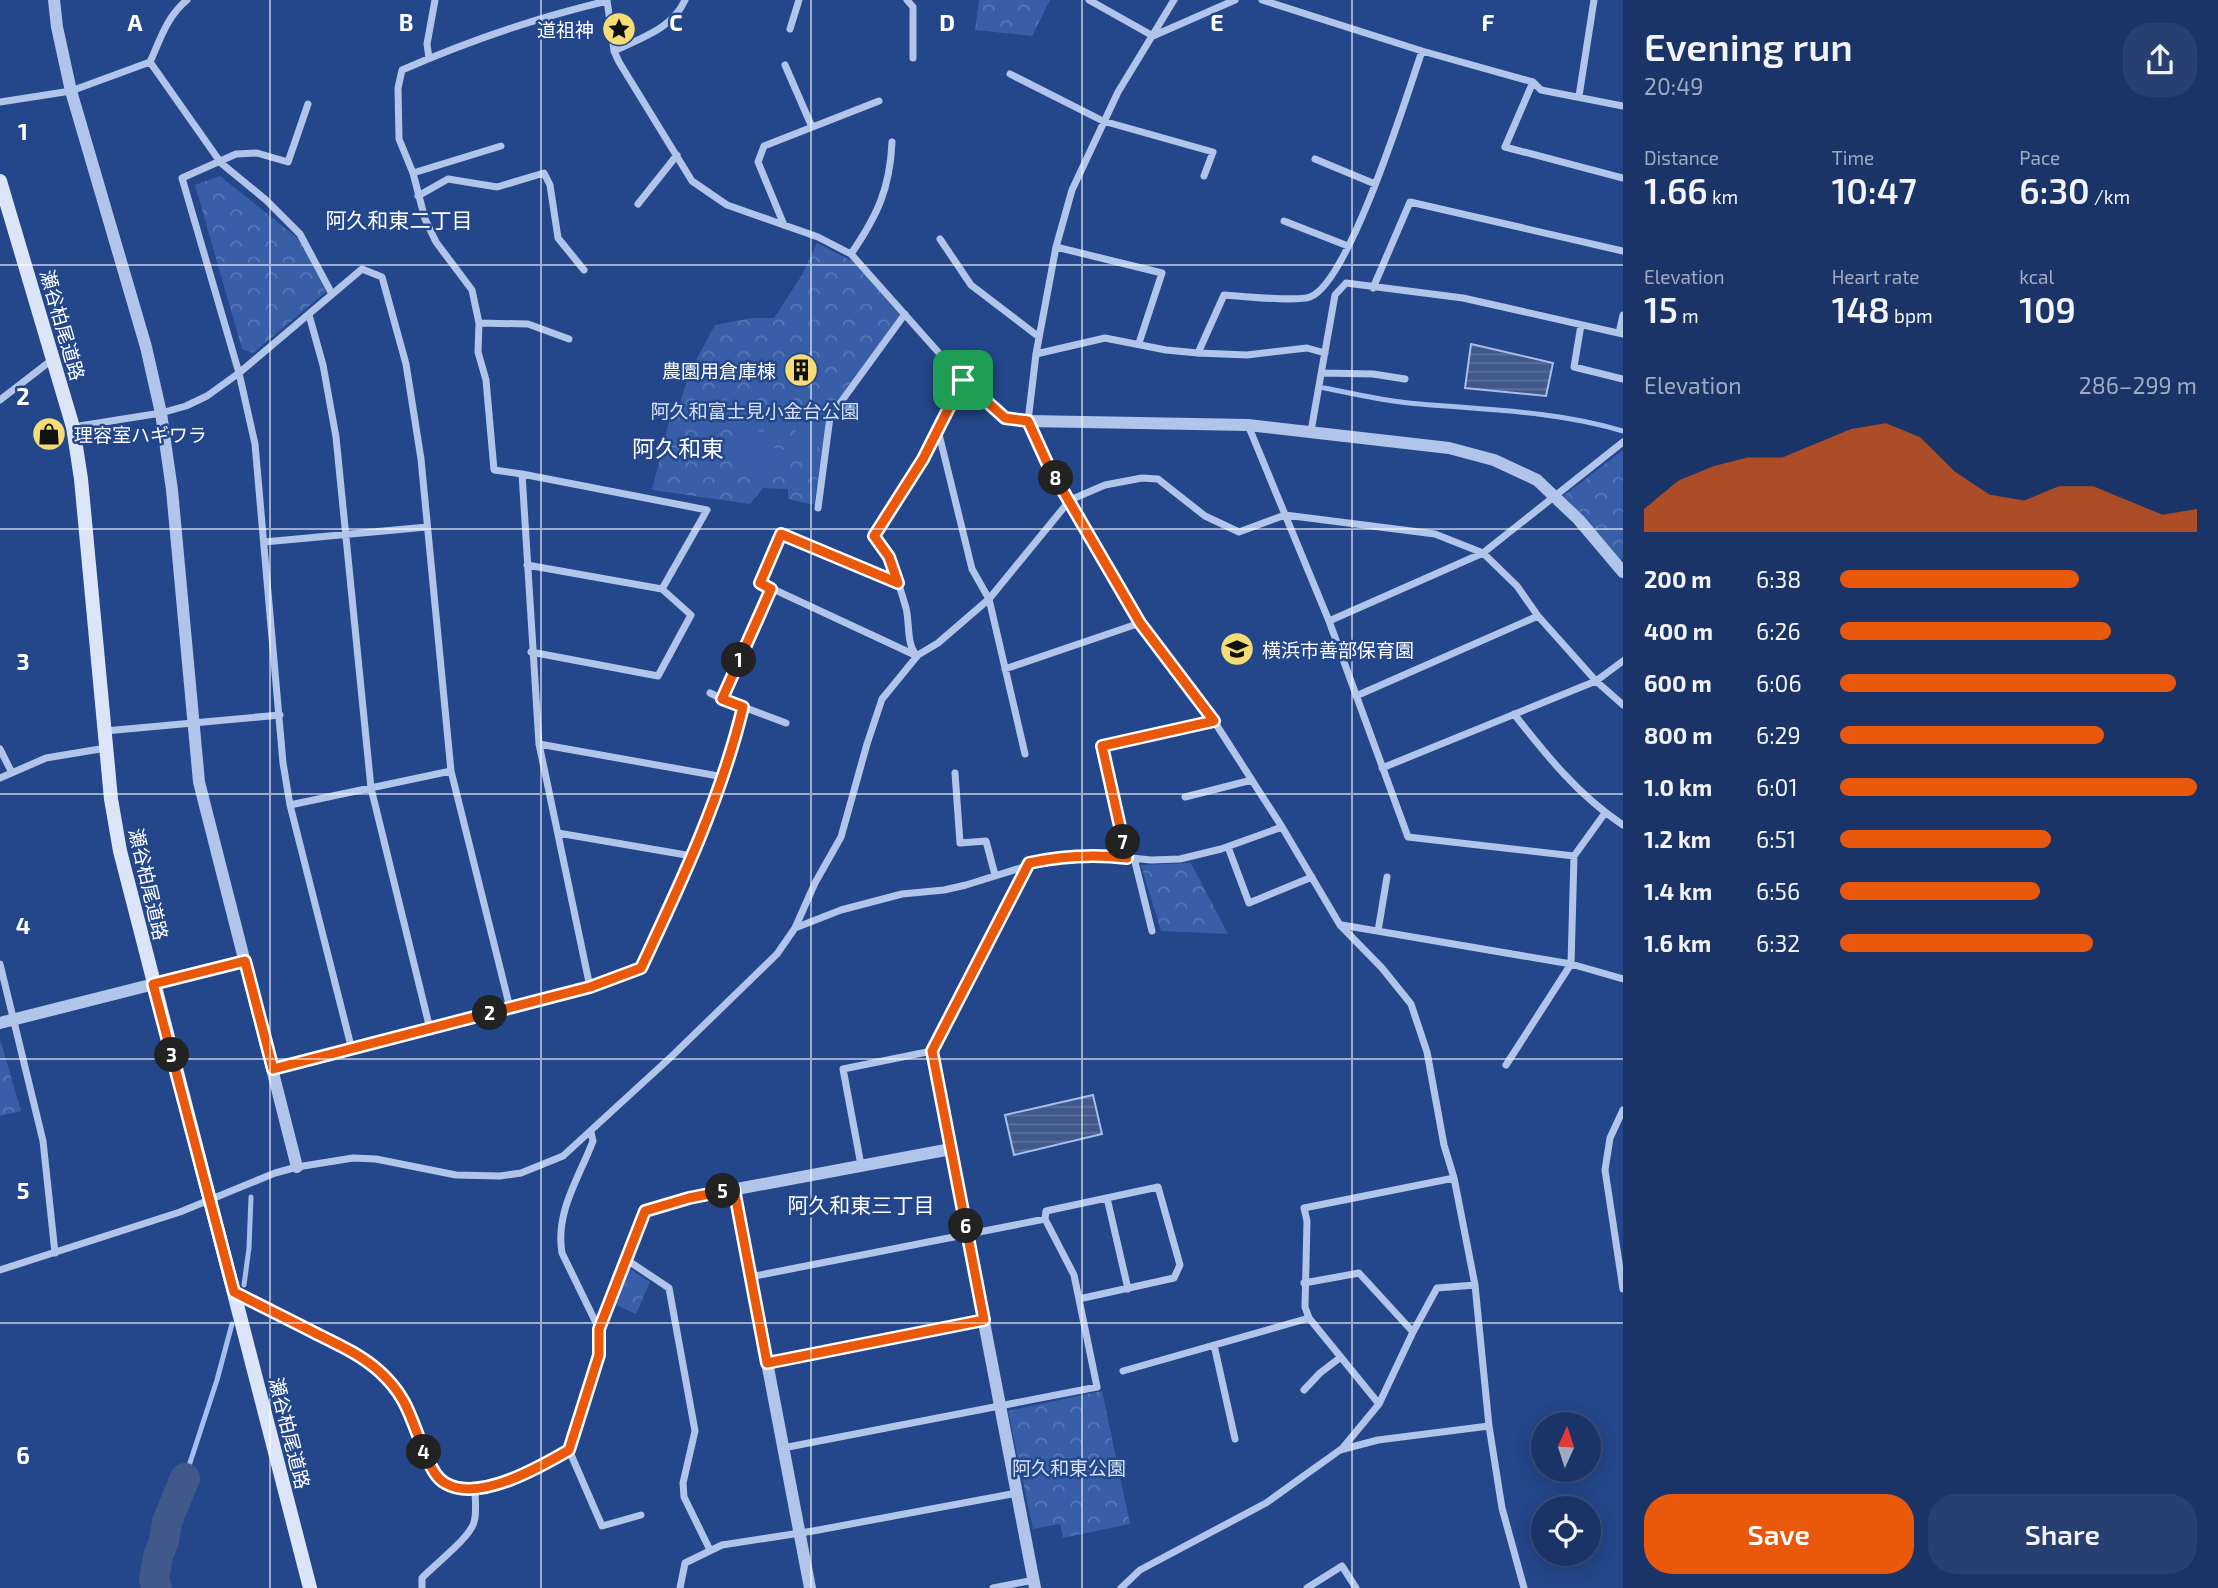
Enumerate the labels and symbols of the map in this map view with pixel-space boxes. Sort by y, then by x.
text: A [127,8,143,36]
text: B [399,8,413,36]
text: C [669,8,683,36]
text: D [939,8,955,36]
text: E [1210,8,1224,36]
text: F [1482,8,1495,36]
place icon: 道祖神 [600,10,638,48]
place label: 道祖神 [537,18,594,41]
text: 1 [18,117,28,145]
district label: 阿久和東二丁目 [326,207,473,232]
street label: 瀬谷柏尾道路 [36,267,90,383]
pin [933,350,993,410]
building icon: 農園用倉庫棟 [782,351,820,389]
place label: 農園用倉庫棟 [662,359,776,382]
text: 2 [16,382,30,410]
park label: 阿久和富士見小金台公園 [650,399,860,422]
shop icon: 理容室ハギワラ [30,415,68,453]
place label: 理容室ハギワラ [74,423,207,446]
district label: 阿久和東 [632,434,724,462]
pin: 8 [1038,461,1074,496]
school or university icon: 横浜市善部保育園 [1218,630,1256,668]
place label: 横浜市善部保育園 [1262,638,1414,661]
pin: 1 [722,642,756,678]
text: 3 [16,647,30,675]
pin: 7 [1106,824,1140,860]
street label: 瀬谷柏尾道路 [125,826,173,942]
text: 4 [16,911,30,939]
pin: 2 [472,996,508,1030]
pin: 3 [154,1038,190,1072]
pin: 5 [706,1174,740,1208]
text: 5 [17,1176,29,1204]
district label: 阿久和東三丁目 [788,1192,935,1217]
pin: 6 [948,1208,984,1244]
street label: 瀬谷柏尾道路 [265,1375,315,1491]
north arrow [1531,1412,1601,1482]
pin: 4 [406,1434,442,1470]
text: 6 [16,1441,30,1469]
park label: 阿久和東公園 [1012,1456,1126,1479]

